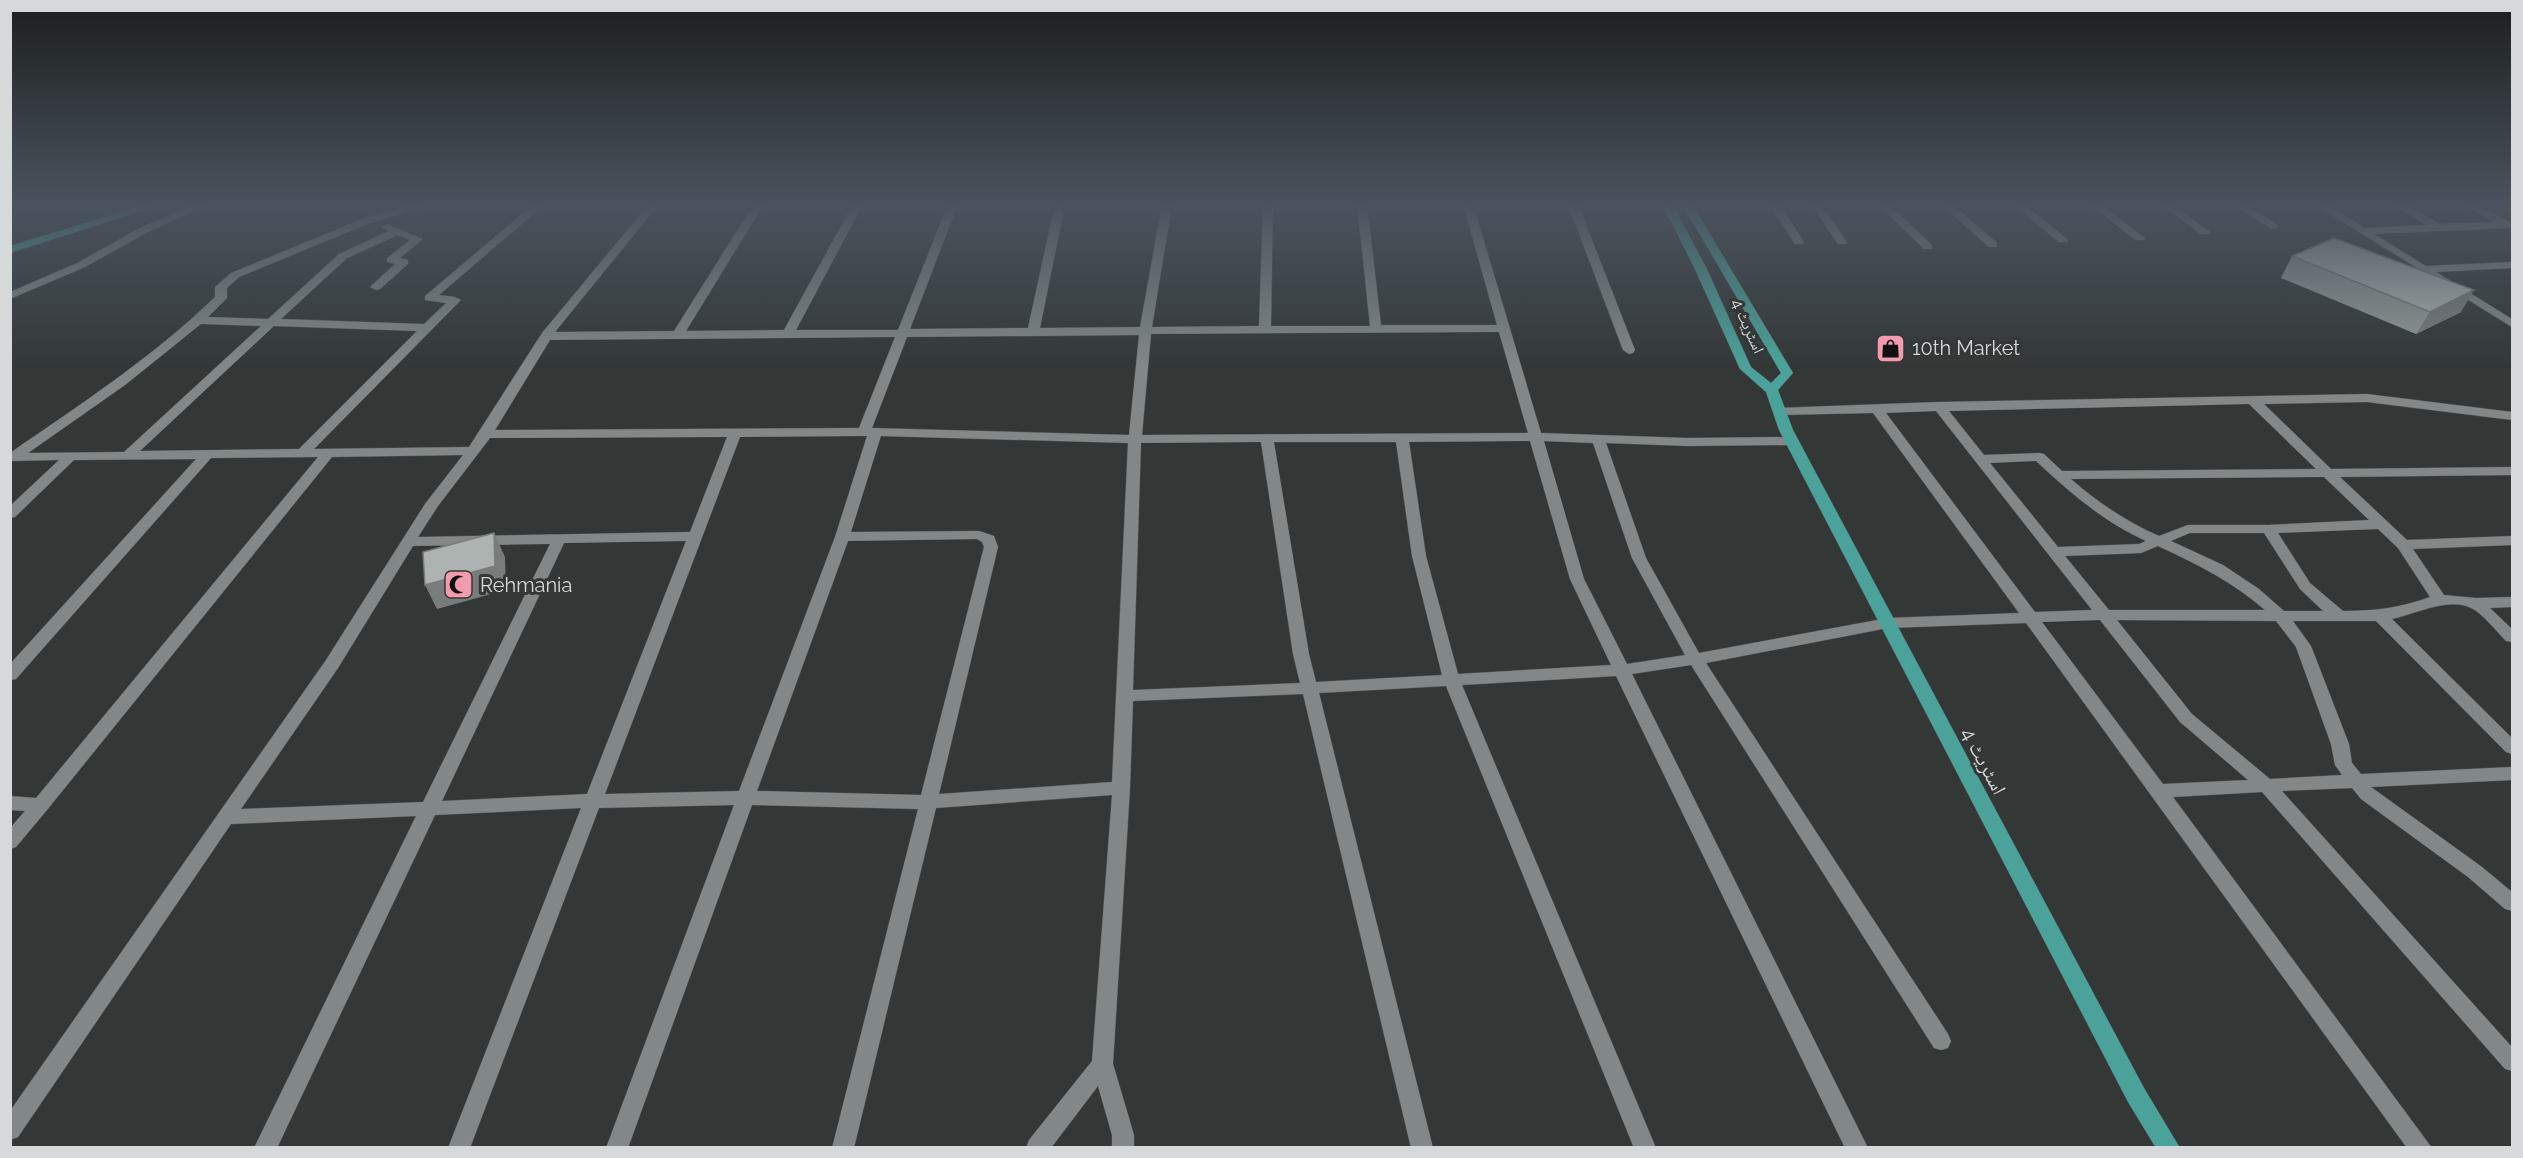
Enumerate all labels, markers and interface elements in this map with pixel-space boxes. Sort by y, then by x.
street label: اسٹریٹ 4 [1728,296,1768,356]
shop icon: 10th Market [1875,332,1907,364]
place label: 10th Market [1912,336,2020,360]
mosque icon: Rehmania [443,569,475,601]
place label: Rehmania [480,573,572,597]
street label: اسٹریٹ 4 [1956,723,2012,799]

